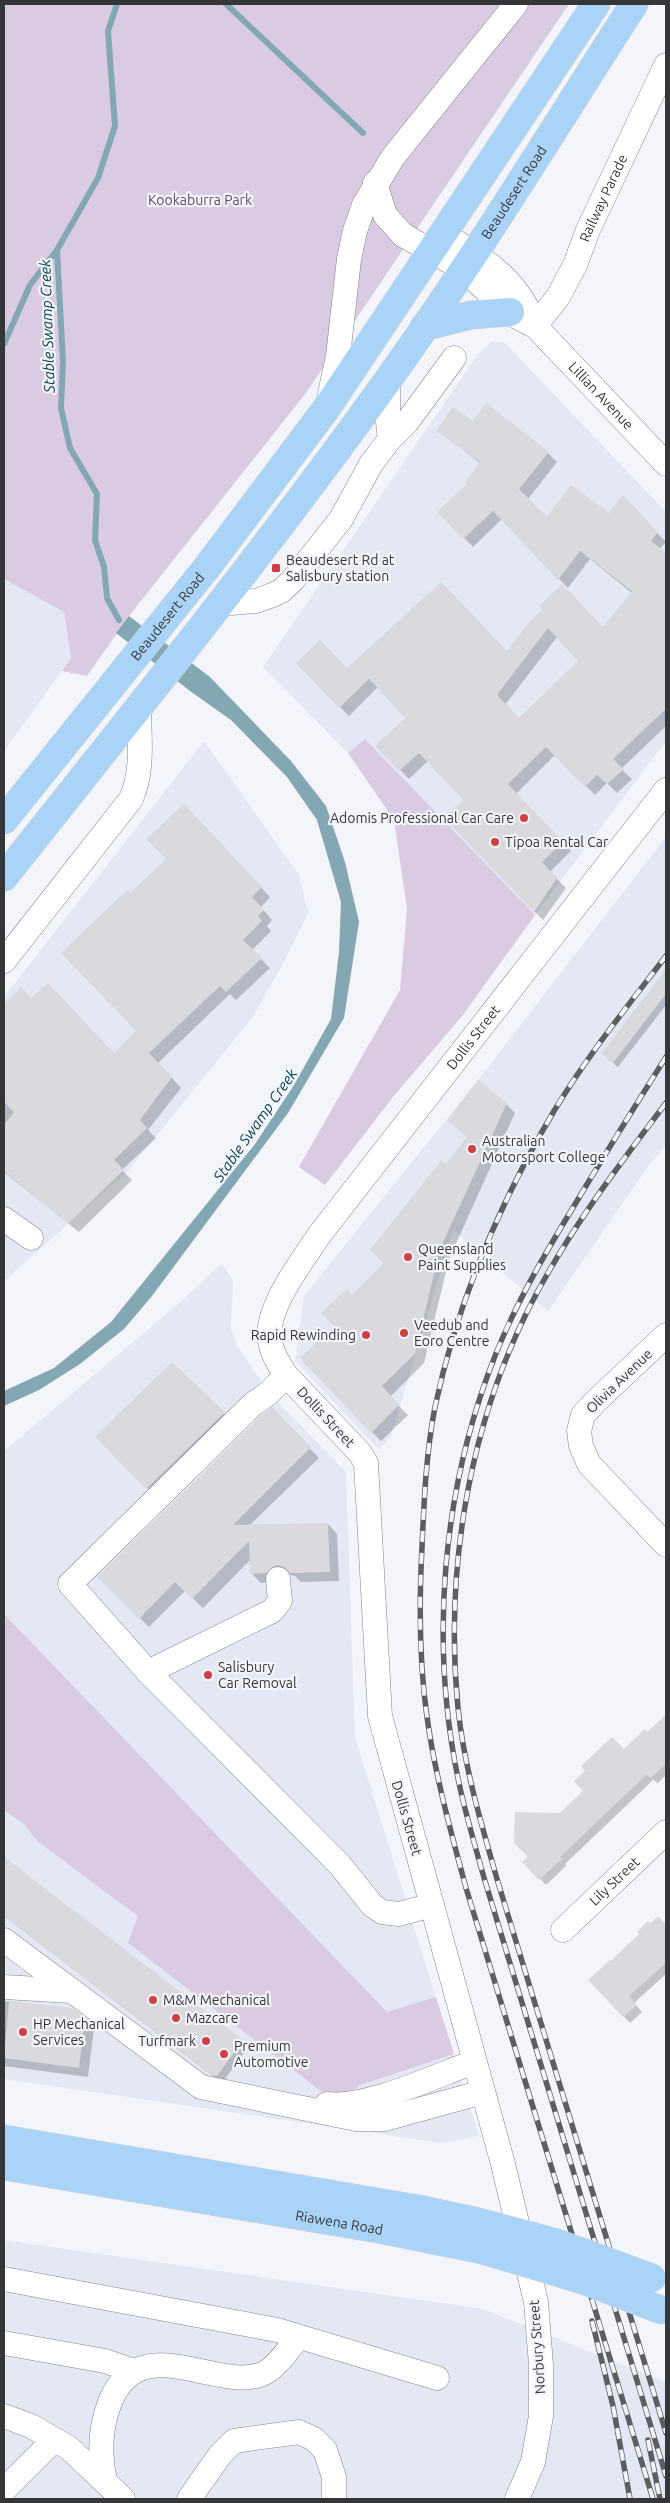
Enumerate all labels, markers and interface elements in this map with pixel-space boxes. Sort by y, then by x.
street label: Beaudesert Road [478,143,550,242]
street label: Railway Parade [576,152,631,244]
park label: Kookaburra Park [148,192,252,208]
water label: Stable Swamp Creek [36,259,58,394]
street label: Lillian Avenue [565,359,637,433]
place label: Beaudesert Rd at Salisbury station [286,552,395,584]
marker: Beaudesert Rd at Salisbury station [270,562,282,574]
street label: Beaudesert Road [127,569,207,664]
place label: Adomis Professional Car Care [330,810,514,826]
marker: Adomis Professional Car Care [518,812,530,824]
place label: Tipoa Rental Car [505,834,609,850]
marker: Tipoa Rental Car [489,836,501,848]
street label: Dollis Street [443,1001,504,1073]
water label: Stable Swamp Creek [209,1065,301,1186]
place label: Australian Motorsport College [482,1133,605,1165]
marker: Australian Motorsport College [466,1143,478,1155]
place label: Queensland Paint Supplies [418,1241,506,1273]
marker: Queensland Paint Supplies [402,1251,414,1263]
place label: Veedub and Eoro Centre [414,1317,489,1349]
place label: Rapid Rewinding [251,1327,356,1343]
marker: Veedub and Eoro Centre [398,1327,410,1339]
marker: Rapid Rewinding [360,1329,372,1341]
street label: Olivia Avenue [583,1345,655,1417]
street label: Dollis Street [294,1383,359,1451]
place label: Salisbury Car Removal [218,1659,297,1691]
marker: Salisbury Car Removal [202,1669,214,1681]
street label: Dollis Street [389,1779,425,1858]
street label: Lily Street [586,1853,643,1909]
place label: M&M Mechanical [163,1992,270,2008]
marker: M&M Mechanical [147,1994,159,2006]
place label: Mazcare [186,2010,238,2026]
marker: Mazcare [170,2012,182,2024]
place label: HP Mechanical Services [33,2016,125,2048]
marker: HP Mechanical Services [17,2026,29,2038]
place label: Turfmark [138,2033,196,2049]
marker: Turfmark [200,2035,212,2047]
place label: Premium Automotive [234,2038,308,2070]
marker: Premium Automotive [218,2048,230,2060]
street label: Riawena Road [294,2207,384,2238]
street label: Norbury Street [526,2299,548,2395]

